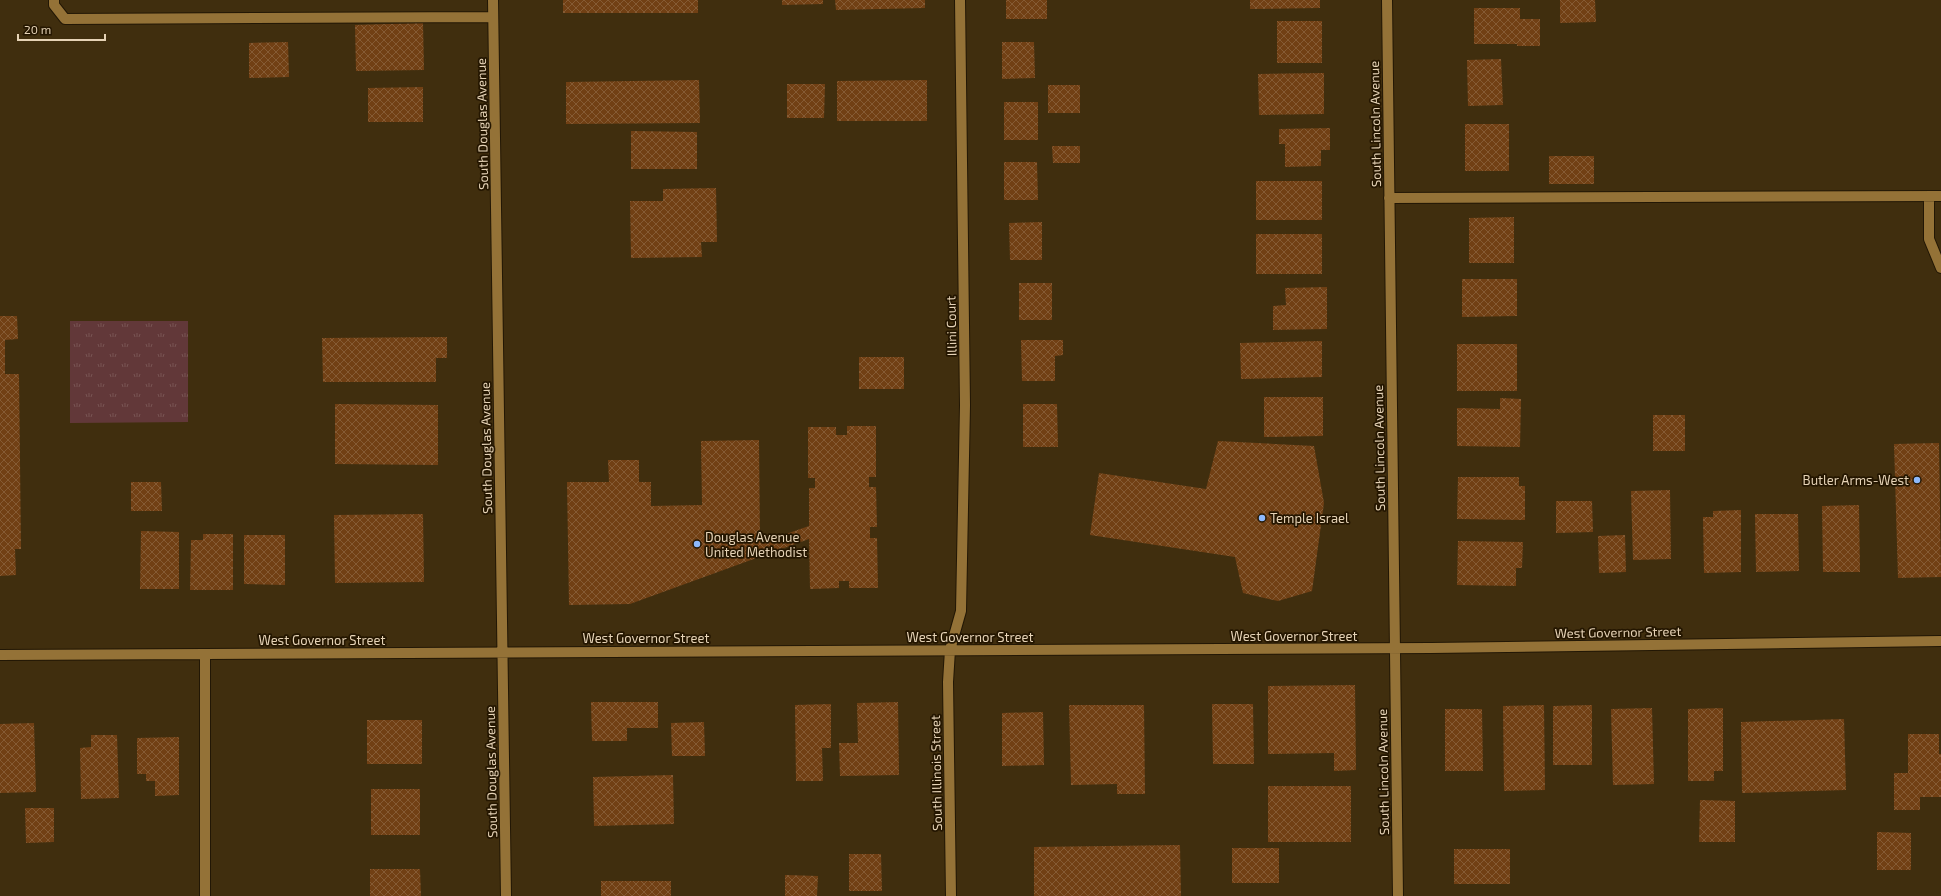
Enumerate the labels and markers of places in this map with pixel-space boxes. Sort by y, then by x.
place label: Butler Arms-West [1803,472,1909,488]
marker: Butler Arms-West [1912,475,1922,485]
place label: Temple Israel [1270,510,1349,526]
marker: Temple Israel [1257,513,1267,523]
place label: Douglas Avenue United Methodist [705,529,807,560]
marker: Douglas Avenue United Methodist [692,539,702,549]

